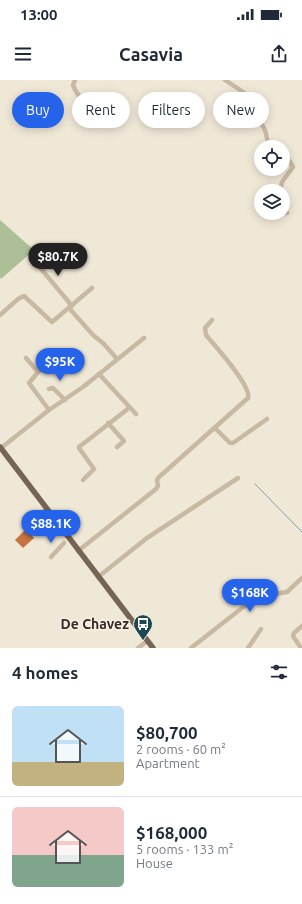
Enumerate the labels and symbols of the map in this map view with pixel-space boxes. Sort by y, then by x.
pin: $80.7K [25,243,91,277]
pin: $95K [36,348,84,382]
pin: $88.1K [18,510,84,544]
pin: $168K [222,579,278,613]
bus stop icon: De Chavez [132,613,154,641]
place label: De Chavez [61,616,129,632]

